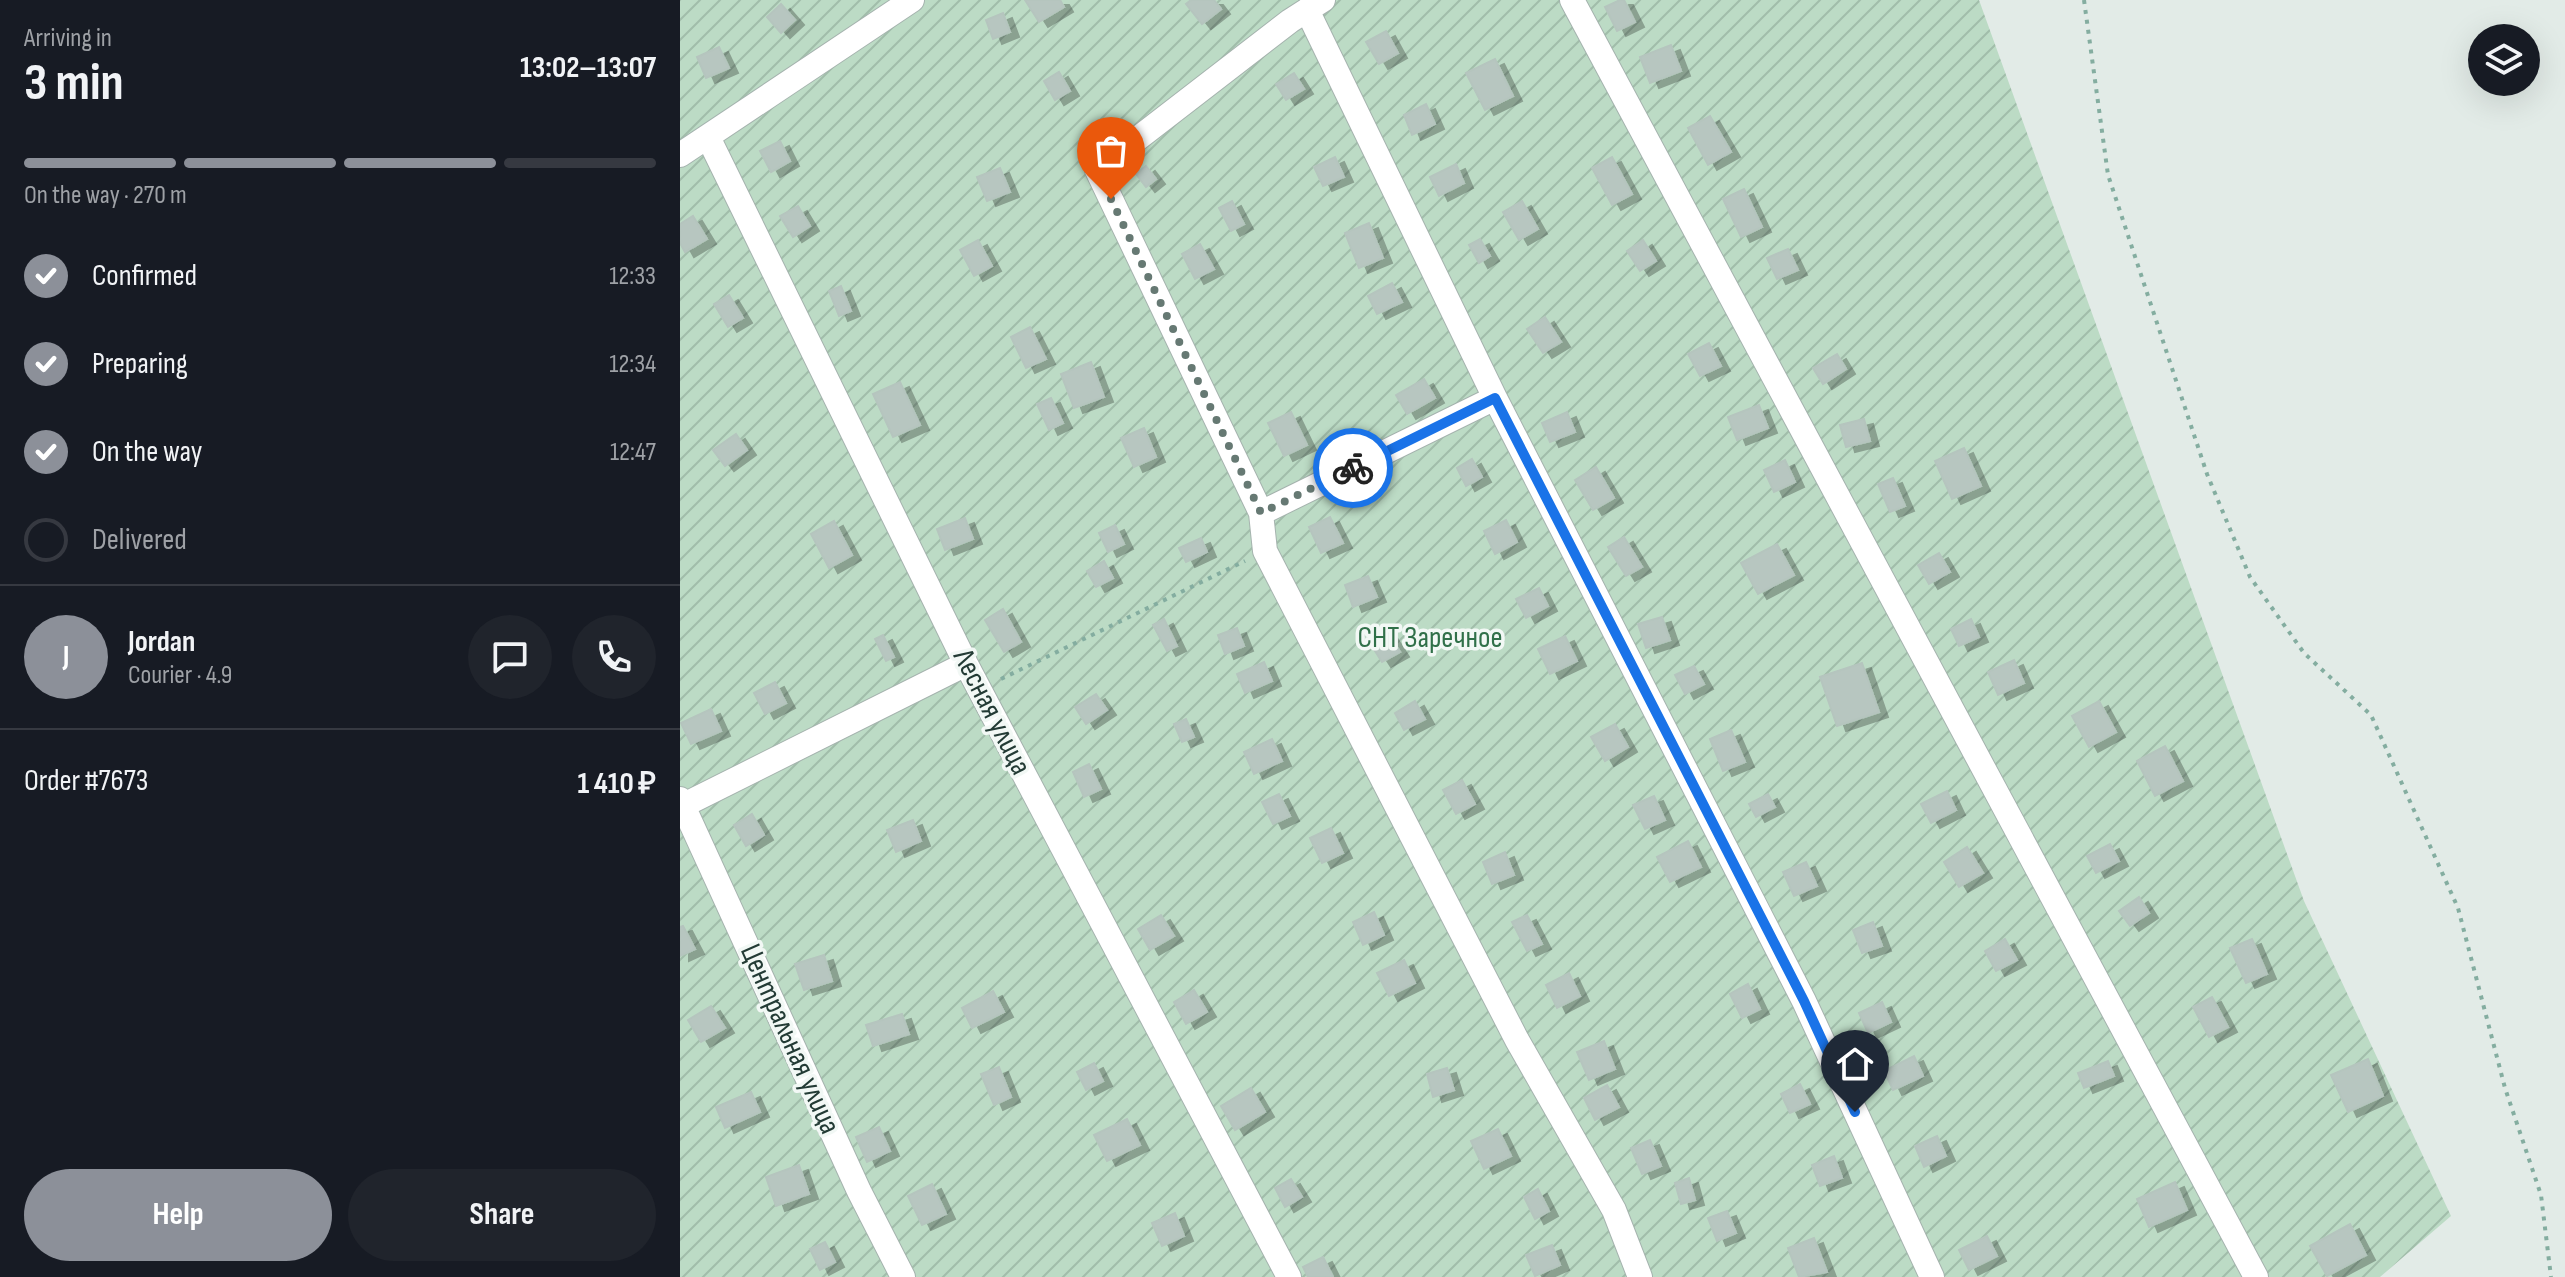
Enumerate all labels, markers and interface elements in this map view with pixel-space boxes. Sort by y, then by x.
text: Arriving in [24,23,112,54]
map controls [2468,24,2540,96]
button: layers [2468,24,2540,96]
text: 13:02–13:07 [520,50,656,86]
text: 3 min [24,52,124,115]
pin [1077,117,1145,199]
icon: bag [1089,129,1133,173]
text: On the way · 270 m [24,180,187,211]
icon: check [24,254,68,298]
text: Confirmed [92,258,197,294]
text: 12:33 [609,261,656,292]
icon: check [24,342,68,386]
text: Preparing [92,346,188,382]
text: 12:34 [609,349,656,380]
courier [1313,428,1393,508]
icon: check [24,430,68,474]
text: On the way [92,434,202,470]
text: 12:47 [610,437,656,468]
icon: bike [1331,446,1375,490]
text: Delivered [92,522,187,558]
button: chat [468,615,552,699]
button: phone [572,615,656,699]
park label: СНТ Заречное [1357,620,1503,656]
text: Jordan [128,624,195,660]
text: J [63,639,69,675]
street label: Лесная улица [945,642,1039,781]
text: Courier · 4.9 [128,660,232,691]
text: Order #7673 [24,763,148,799]
text: 1 410 ₽ [577,766,656,802]
street label: Центральная улица [732,938,848,1140]
pin [1821,1030,1889,1112]
icon: home [1833,1042,1877,1086]
button: Help [24,1169,332,1261]
button: Share [348,1169,656,1261]

